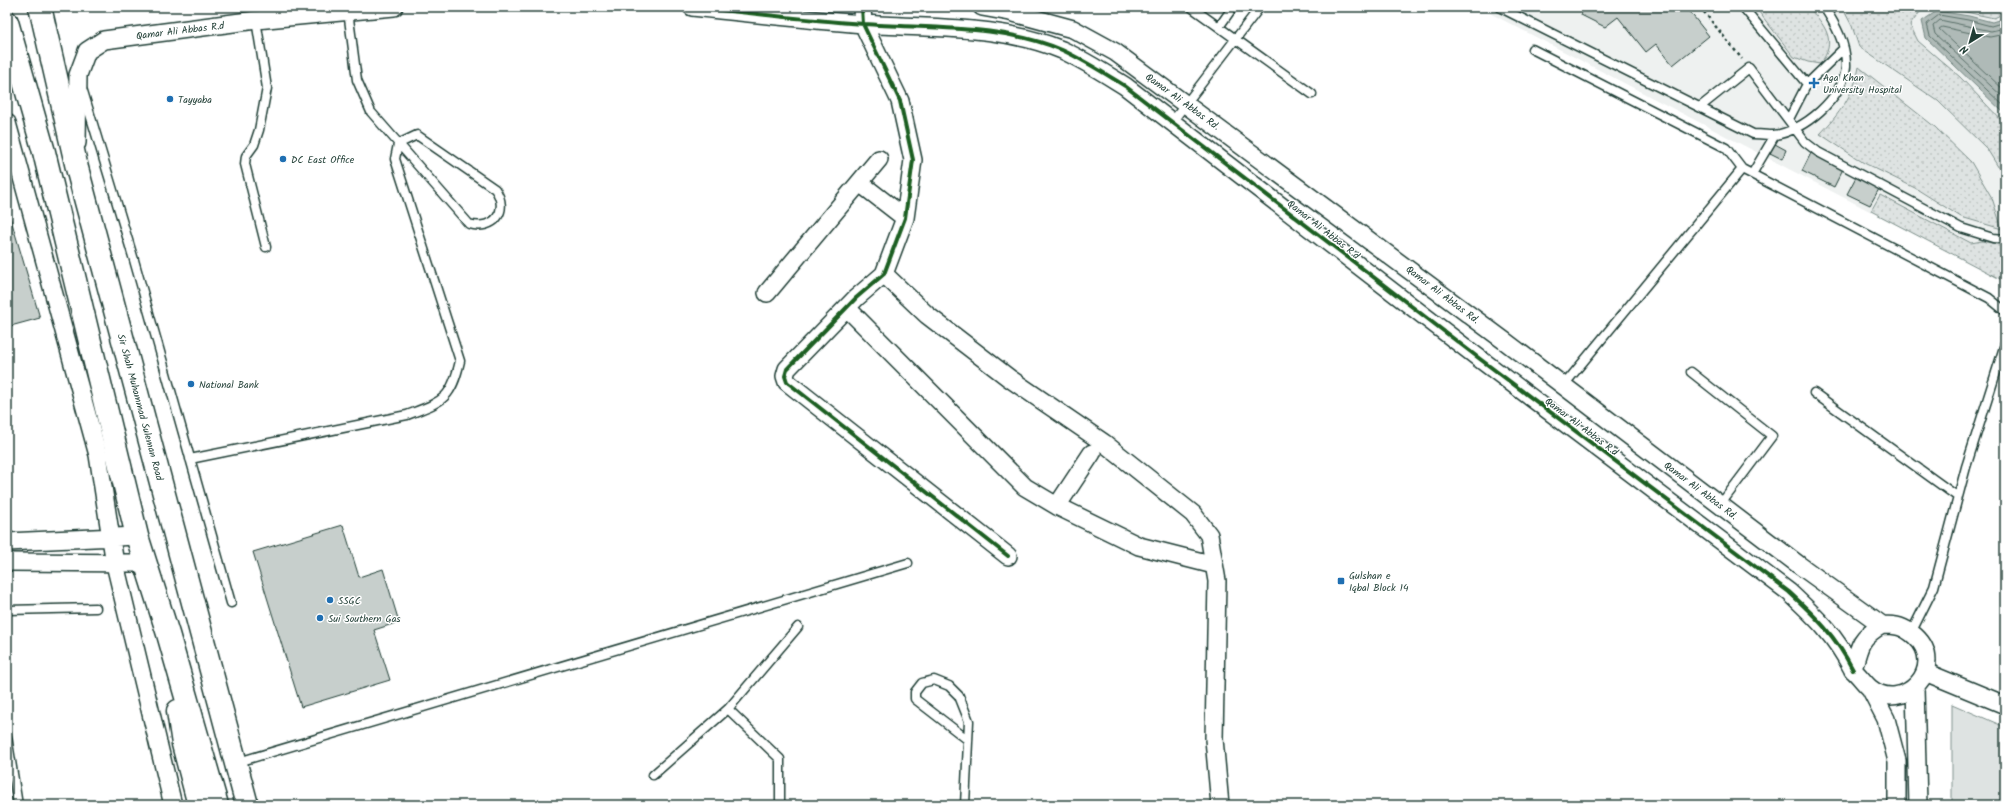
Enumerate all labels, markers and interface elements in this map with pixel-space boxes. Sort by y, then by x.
street label: Qamar Ali Abbas R.d [135,18,226,44]
north arrow [1950,22,1990,62]
text: N [1956,40,1973,58]
street label: Qamar Ali Abbas Rd. [1142,69,1223,134]
place label: Aga Khan University Hospital [1823,70,1902,98]
marker: Aga Khan University Hospital [1808,77,1820,89]
place label: Tayyaba [178,92,212,108]
marker: Tayyaba [165,94,175,104]
place label: DC East Office [291,152,355,168]
marker: DC East Office [278,154,288,164]
street label: Qamar Ali Abbas R.d [1283,196,1364,264]
street label: Qamar Ali Abbas Rd. [1402,262,1483,328]
street label: Sir Shah Muhammad Suleman Road [113,332,168,483]
place label: National Bank [199,377,259,393]
marker: National Bank [186,379,196,389]
street label: Qamar Ali Abbas R.d [1541,394,1622,460]
street label: Qamar Ali Abbas Rd. [1660,458,1741,524]
place label: Gulshan e Iqbal Block 14 [1349,568,1409,596]
marker: Gulshan e Iqbal Block 14 [1336,576,1346,586]
place label: SSGC [338,593,361,609]
marker: SSGC [325,595,335,605]
place label: Sui Southern Gas [328,611,401,627]
marker: Sui Southern Gas [315,613,325,623]

